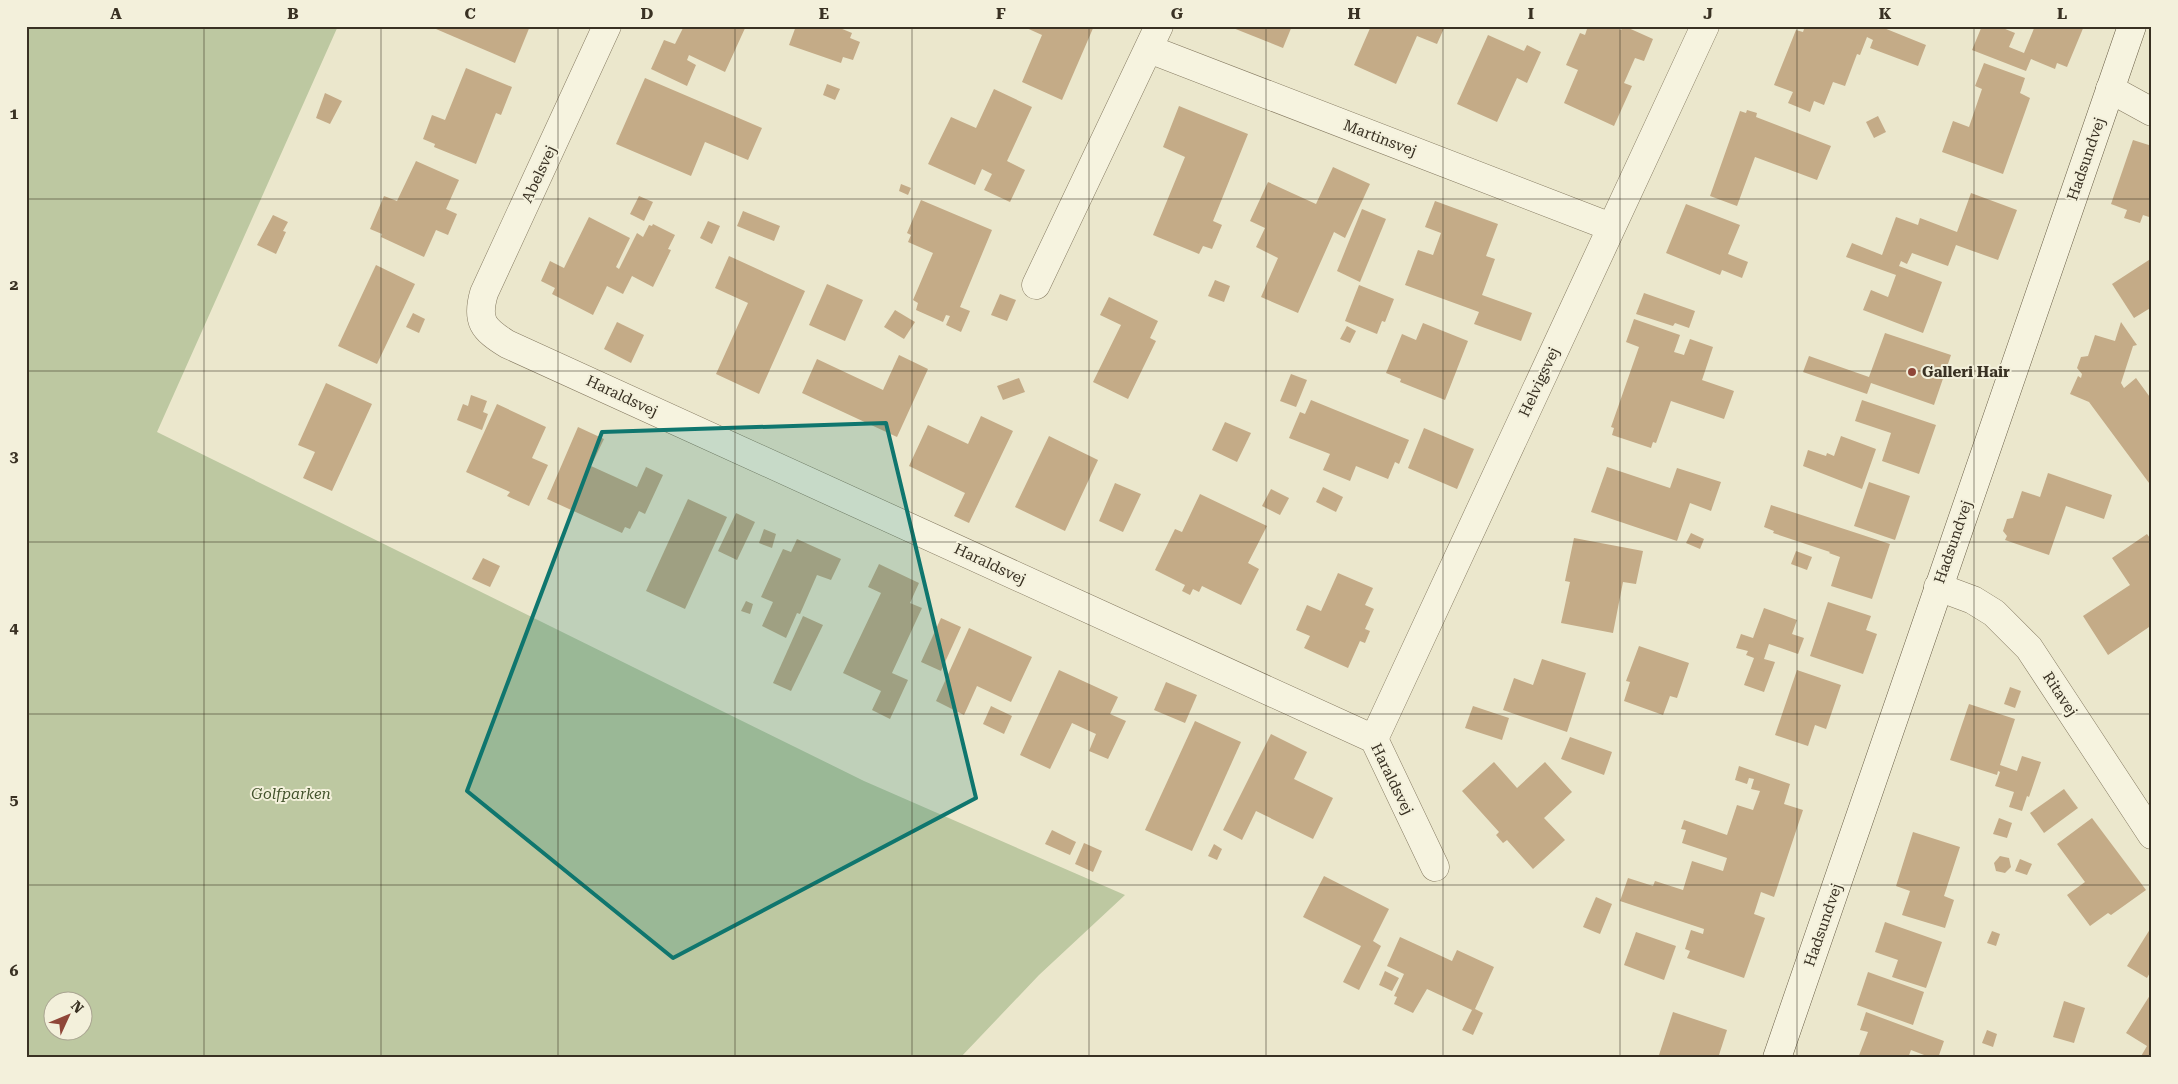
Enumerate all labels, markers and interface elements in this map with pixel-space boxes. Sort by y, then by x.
text: A [110,4,122,23]
text: B [287,4,299,23]
text: C [464,4,476,23]
text: D [641,4,654,23]
text: E [819,4,829,23]
text: F [996,4,1006,23]
text: G [1171,4,1184,23]
text: H [1347,4,1361,23]
text: I [1528,4,1534,23]
text: J [1703,4,1713,23]
text: K [1879,4,1892,23]
text: L [2057,4,2067,23]
text: 1 [10,104,19,123]
street label: Hadsundvej [2063,115,2109,203]
street label: Martinsvej [1341,116,1419,160]
street label: Abelsvej [518,142,560,206]
text: 2 [10,275,19,294]
street label: Helvigsvej [1515,344,1563,420]
place label: Galleri Hair [1922,363,2010,381]
marker: Galleri Hair [1906,366,1918,378]
street label: Haraldsvej [583,372,661,420]
text: 3 [10,447,19,466]
street label: Hadsundvej [1930,498,1976,586]
street label: Haraldsvej [951,540,1029,588]
text: 4 [10,618,19,637]
street label: Ritavej [2039,668,2081,720]
street label: Haraldsvej [1367,740,1417,818]
park label: Golfparken [251,785,331,803]
text: 5 [10,790,19,809]
street label: Hadsundvej [1800,881,1846,969]
text: 6 [10,961,19,980]
north arrow [42,992,92,1042]
text: N [68,998,87,1017]

